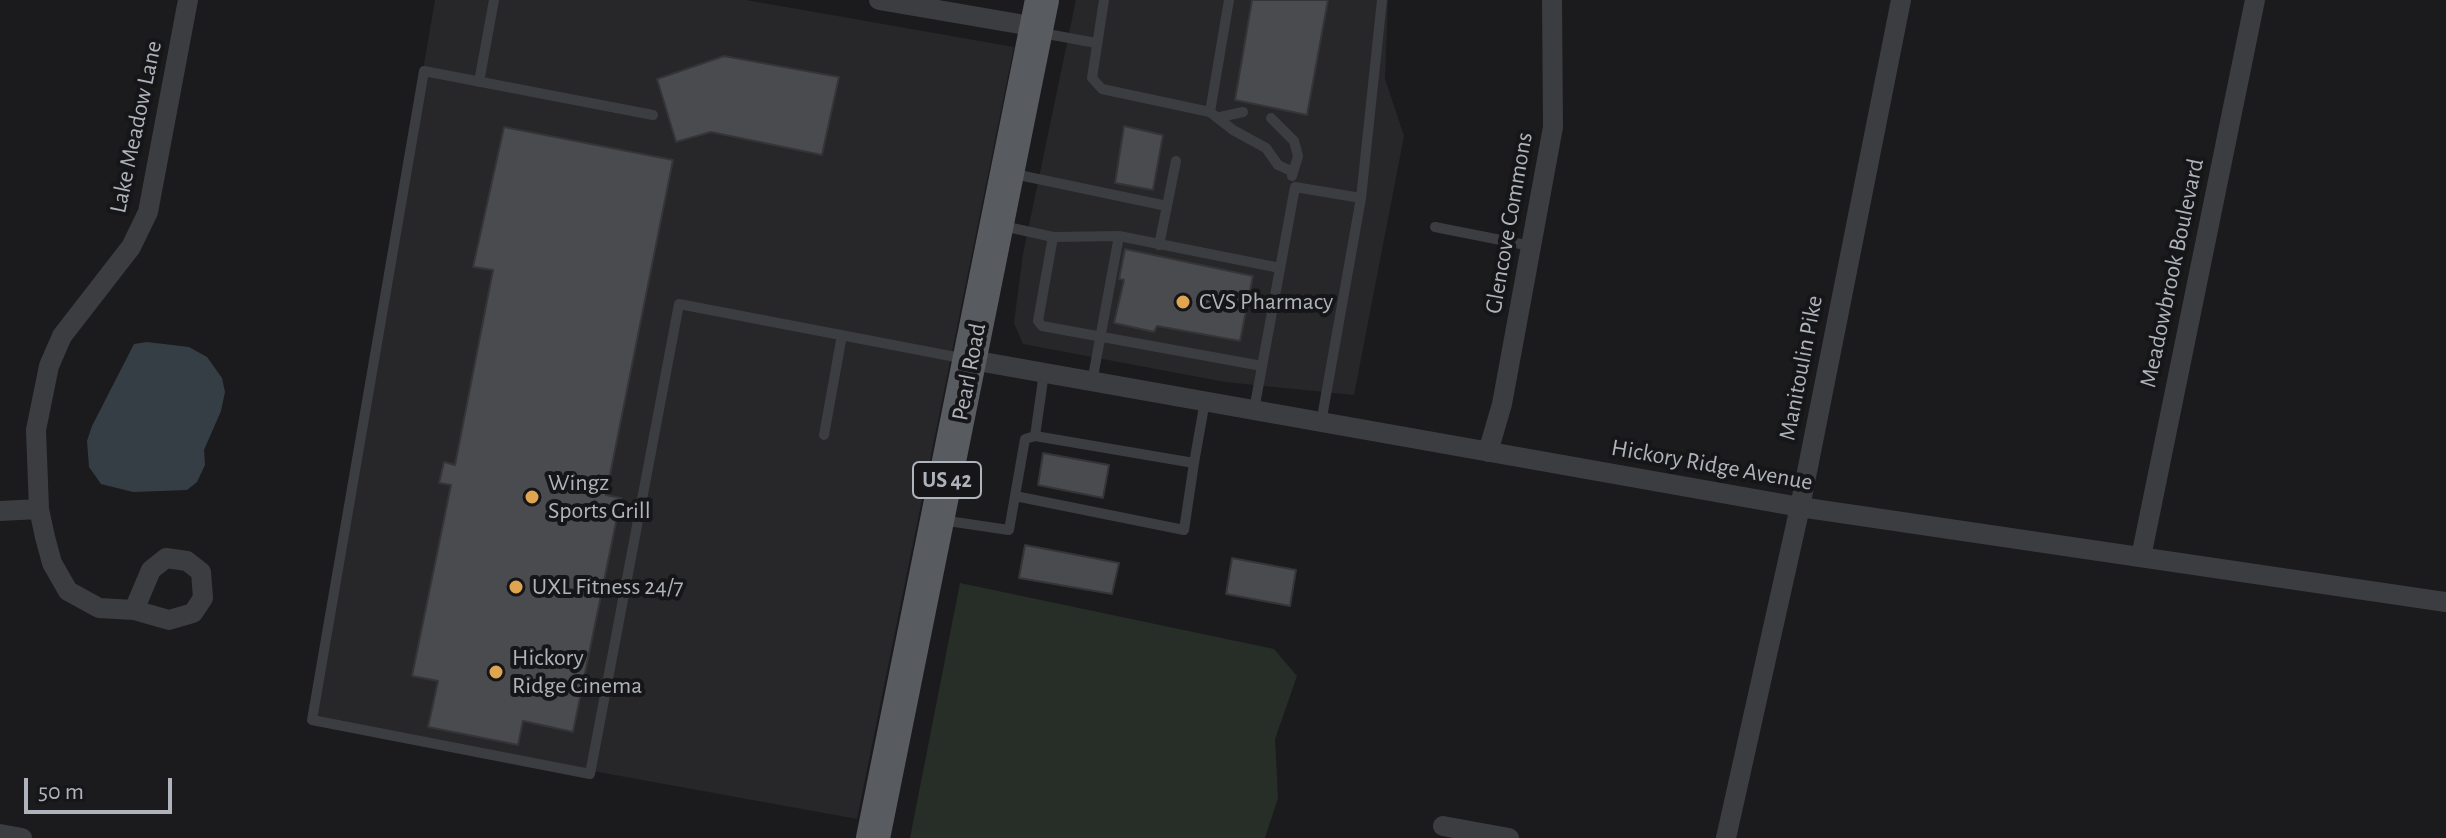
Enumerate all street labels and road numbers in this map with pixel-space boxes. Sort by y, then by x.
street label: Lake Meadow Lane [104,38,168,216]
street label: Glencove Commons [1479,130,1539,316]
street label: Meadowbrook Boulevard [2134,156,2210,390]
street label: Manitoulin Pike [1773,293,1829,443]
street label: Pearl Road [945,321,993,423]
street label: Hickory Ridge Avenue [1609,433,1815,497]
road number: US 42 [913,462,981,498]

